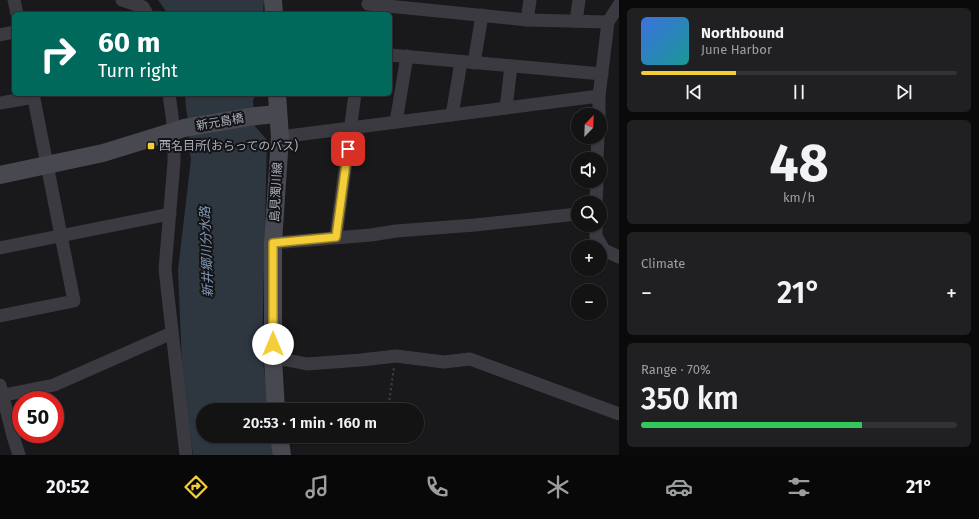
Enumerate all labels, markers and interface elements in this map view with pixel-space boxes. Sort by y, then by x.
text: Northbound [701,24,784,42]
text: 60 m [98,26,160,59]
icon: right [32,28,84,80]
text: June Harbor [701,42,772,57]
text: Turn right [98,60,178,82]
icon: previous [683,81,705,103]
icon: pause [788,81,810,103]
icon: next [893,81,915,103]
north arrow [571,108,607,144]
map controls [571,108,607,320]
street label: 新元島橋 [195,111,245,133]
pin [331,132,365,166]
text: 48 [769,132,829,195]
icon: arrive [337,138,359,160]
place label: 西名目所(おらってのバス) [159,139,298,153]
marker: 西名目所(おらってのバス) [146,141,156,151]
button: sound [571,152,607,188]
street label: 島見濁川線 [267,162,285,222]
text: km/h [783,190,815,205]
button: search [571,196,607,232]
water label: 新井郷川分水路 [197,205,216,298]
button: + [571,240,607,276]
text: Climate [641,256,685,271]
text: 21° [777,275,821,311]
text: − [641,280,652,307]
text: + [946,280,957,307]
button: − [571,284,607,320]
position arrow [252,323,294,365]
text: Range · 70% [641,362,711,377]
text: 350 km [641,381,739,417]
speed limit sign: 50 [12,391,64,443]
text: 20:53 · 1 min · 160 m [243,414,377,432]
icon: directions [182,473,210,501]
icon: music [303,473,331,501]
icon: phone [423,473,451,501]
icon: climate [544,473,572,501]
icon: car [665,473,693,501]
icon: filters [785,473,813,501]
text: 20:52 [46,476,89,498]
text: 21° [906,476,933,498]

